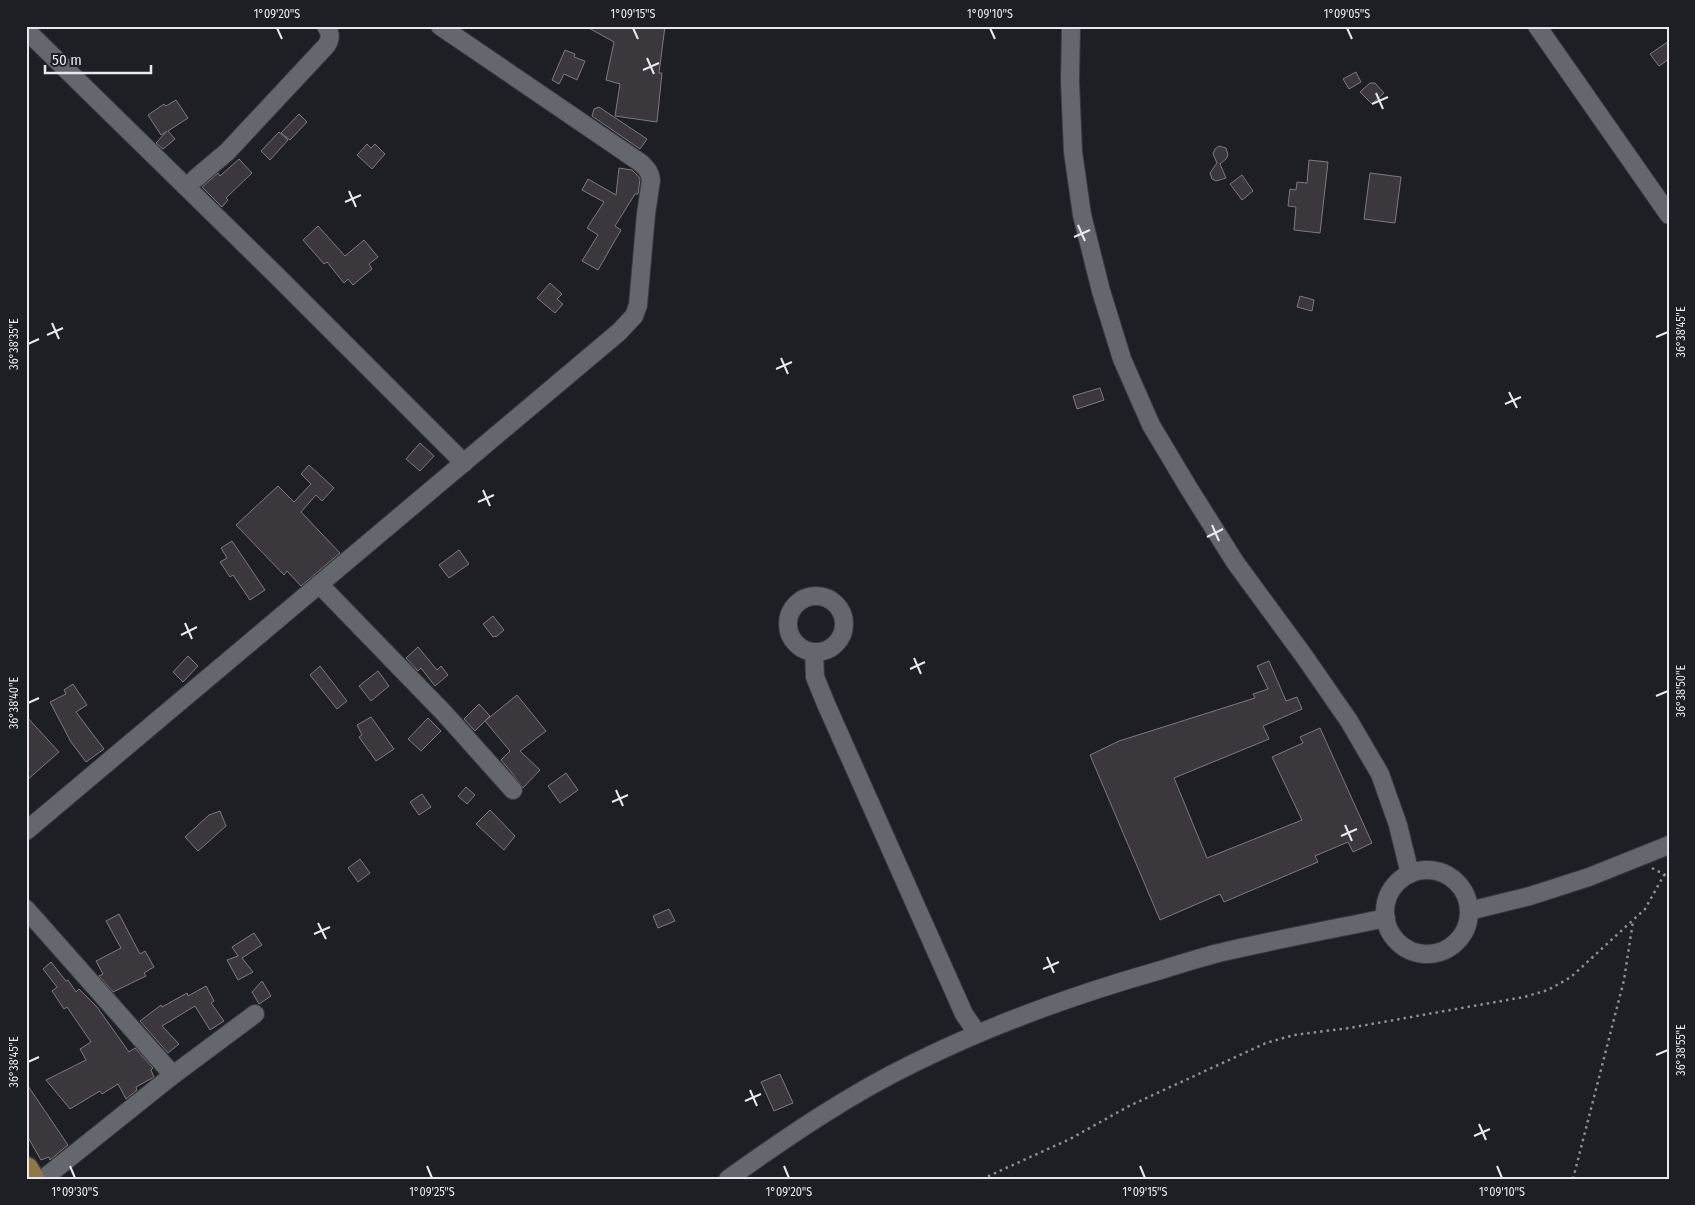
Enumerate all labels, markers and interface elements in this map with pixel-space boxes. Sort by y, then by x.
text: 1°09'20"S [254,7,300,21]
text: 1°09'15"S [610,7,656,21]
text: 1°09'10"S [967,7,1013,21]
text: 1°09'05"S [1324,7,1370,21]
scale bar [45,42,151,74]
text: 50 m [52,51,82,69]
text: 36°38'45"E [1674,306,1688,358]
text: 36°38'35"E [7,318,21,370]
text: 36°38'50"E [1674,664,1688,717]
text: 36°38'40"E [7,677,21,729]
text: 36°38'55"E [1674,1024,1688,1076]
text: 36°38'45"E [7,1036,21,1088]
text: 1°09'30"S [52,1185,98,1199]
text: 1°09'25"S [409,1185,455,1199]
text: 1°09'20"S [766,1185,812,1199]
text: 1°09'15"S [1122,1185,1168,1199]
text: 1°09'10"S [1479,1185,1525,1199]

